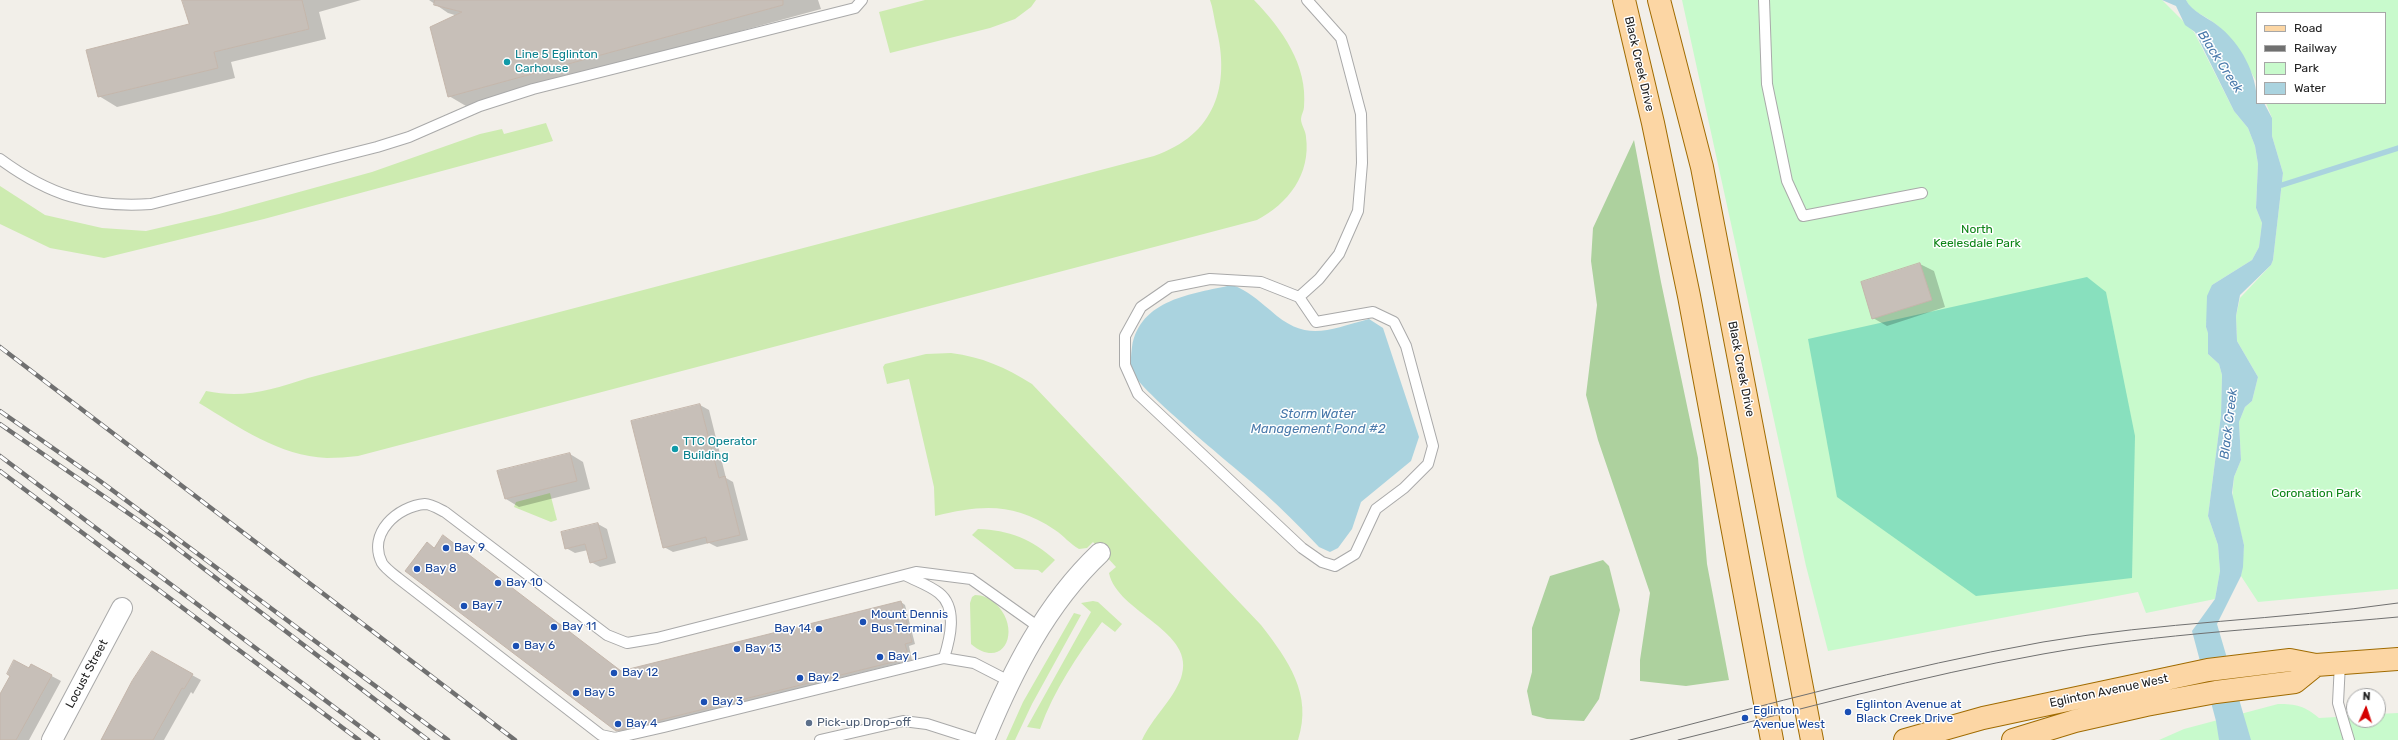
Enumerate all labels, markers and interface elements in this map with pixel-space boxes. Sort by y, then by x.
legend [2256,12,2386,104]
street label: Black Creek Drive [1621,15,1657,113]
text: Road [2294,21,2322,35]
water label: Black Creek [2194,28,2246,96]
text: Railway [2294,41,2337,55]
place label: Line 5 Eglinton Carhouse [515,48,598,76]
marker: Line 5 Eglinton Carhouse [502,57,512,67]
text: Park [2294,61,2319,75]
text: Water [2294,81,2326,95]
park label: North Keelesdale Park [1933,223,2021,251]
street label: Black Creek Drive [1725,320,1757,418]
water label: Black Creek [2217,388,2241,460]
water label: Storm Water Management Pond #2 [1251,406,1385,437]
place label: TTC Operator Building [683,435,757,463]
marker: TTC Operator Building [670,444,680,454]
park label: Coronation Park [2271,487,2361,501]
place label: Bay 9 [454,541,485,555]
marker: Bay 9 [441,543,451,553]
place label: Bay 8 [425,562,457,576]
marker: Bay 8 [412,564,422,574]
place label: Bay 10 [506,576,543,590]
marker: Bay 10 [493,578,503,588]
place label: Bay 7 [472,599,502,613]
marker: Bay 7 [459,601,469,611]
place label: Mount Dennis Bus Terminal [871,608,948,636]
marker: Mount Dennis Bus Terminal [858,617,868,627]
place label: Bay 11 [562,620,596,634]
marker: Bay 11 [549,622,559,632]
place label: Bay 14 [774,622,811,636]
marker: Bay 14 [814,624,824,634]
street label: Locust Street [63,637,111,711]
place label: Bay 6 [524,639,555,653]
marker: Bay 6 [511,641,521,651]
place label: Bay 13 [745,642,781,656]
marker: Bay 13 [732,644,742,654]
place label: Bay 1 [888,650,917,664]
marker: Bay 1 [875,652,885,662]
place label: Bay 12 [622,666,658,680]
marker: Bay 12 [609,668,619,678]
place label: Bay 2 [808,671,839,685]
street label: Eglinton Avenue West [2048,671,2170,711]
marker: Bay 2 [795,673,805,683]
place label: Bay 5 [584,686,615,700]
marker: Bay 5 [571,688,581,698]
north arrow [2346,688,2386,728]
text: N [2362,690,2371,703]
place label: Bay 3 [712,695,743,709]
marker: Bay 3 [699,697,709,707]
place label: Eglinton Avenue at Black Creek Drive [1856,698,1961,726]
place label: Eglinton Avenue West [1753,704,1825,732]
marker: Eglinton Avenue at Black Creek Drive [1843,707,1853,717]
marker: Eglinton Avenue West [1740,713,1750,723]
place label: Pick-up Drop-off [817,716,911,730]
place label: Bay 4 [626,717,658,731]
marker: Pick-up Drop-off [804,718,814,728]
marker: Bay 4 [613,719,623,729]

